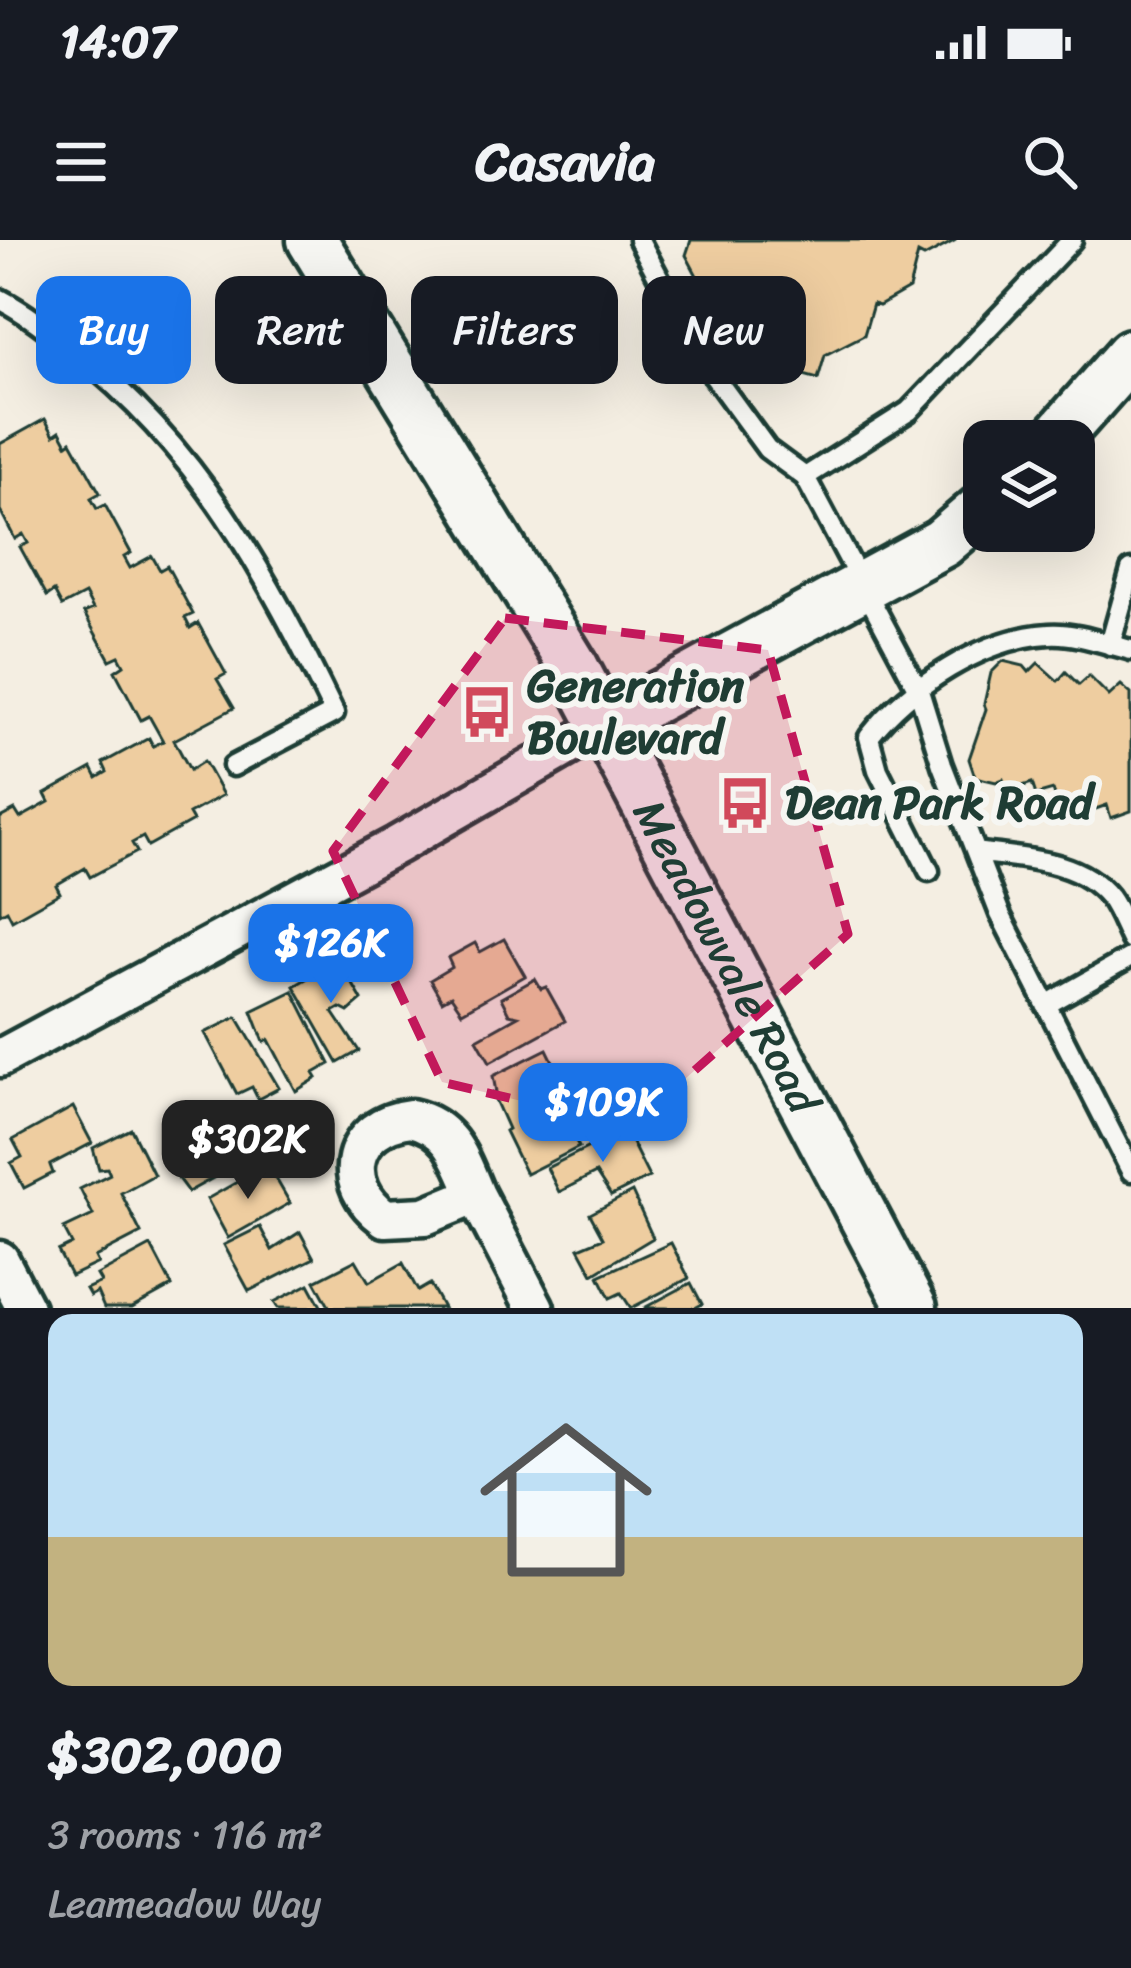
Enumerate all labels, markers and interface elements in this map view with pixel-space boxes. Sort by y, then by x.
text: 14:07 [60,2,175,82]
text: Casavia [476,114,655,210]
icon: menu [48,129,114,195]
icon: search [1017,129,1083,195]
chip: Buy [36,276,191,384]
chip: Rent [215,276,387,384]
chip: Filters [411,276,618,384]
chip: New [642,276,806,384]
map controls [963,420,1095,552]
button: layers [963,420,1095,552]
place label: Generation Boulevard [527,646,745,778]
bus stop icon: Generation Boulevard [458,683,516,741]
place label: Dean Park Road [785,763,1097,843]
bus stop icon: Dean Park Road [716,774,774,832]
street label: Meadowvale Road [610,784,844,1131]
pin: $126K [247,904,415,1006]
text: $126K [275,908,387,977]
pin: $109K [519,1063,687,1165]
text: $109K [545,1067,661,1136]
pin: $302K [164,1100,332,1202]
text: $302K [189,1104,307,1173]
icon: home [458,1392,674,1608]
text: $302,000 [48,1710,282,1800]
text: 3 rooms · 116 m² [48,1800,323,1869]
text: Leameadow Way [48,1869,321,1938]

